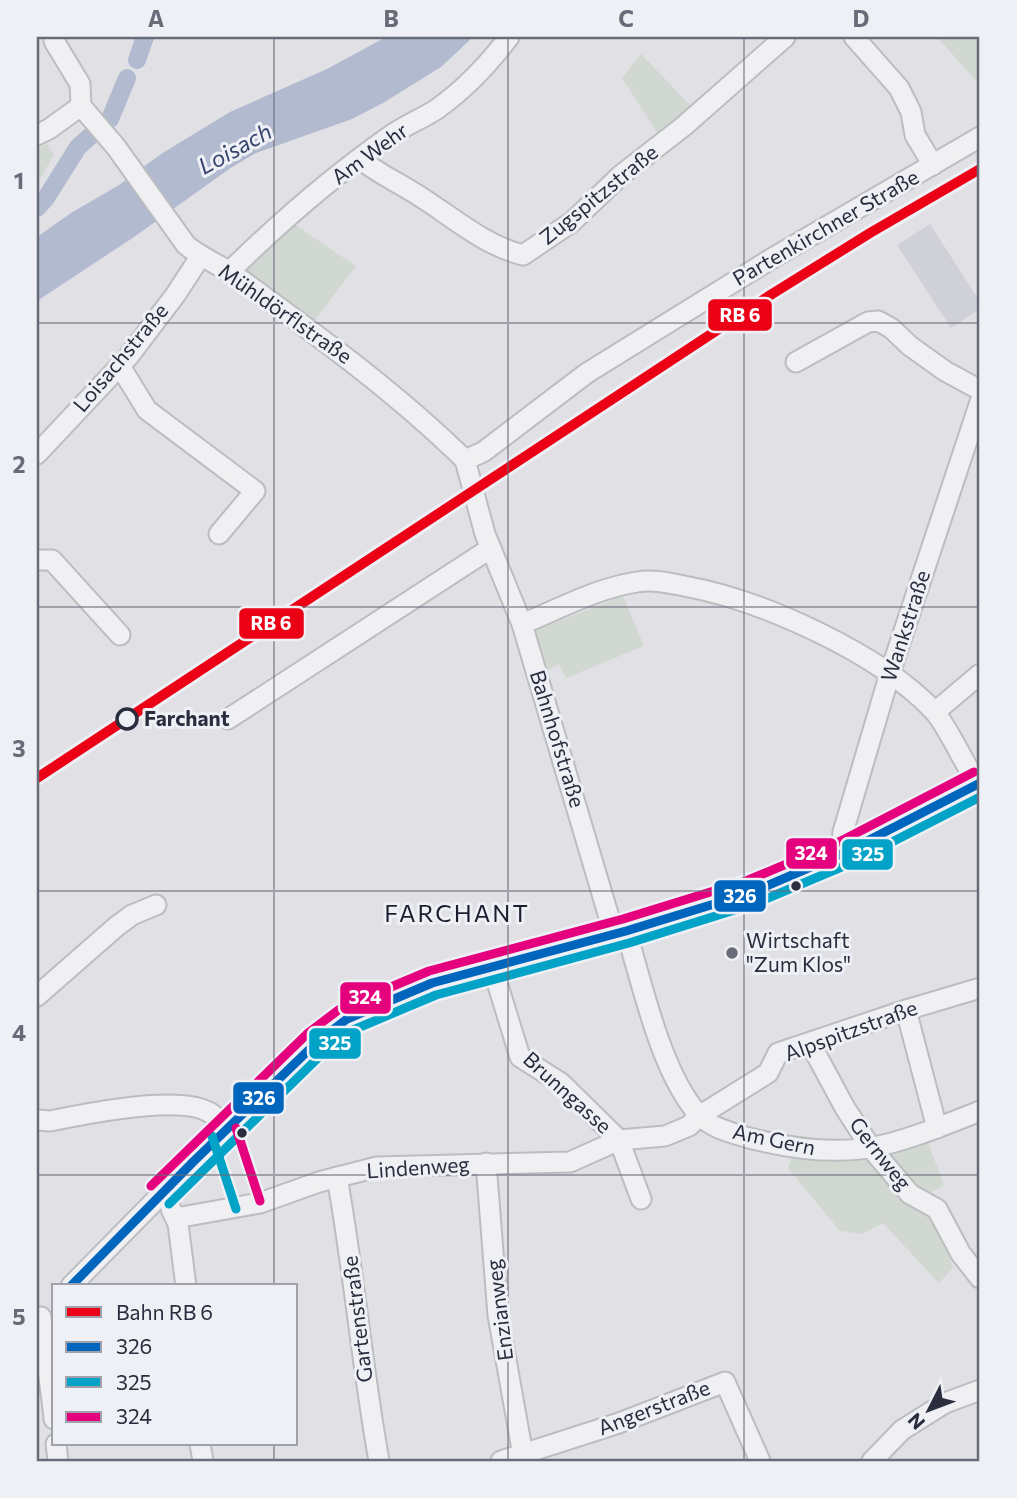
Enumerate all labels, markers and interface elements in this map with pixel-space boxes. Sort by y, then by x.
text: A [148,4,165,32]
text: B [383,4,399,32]
text: C [618,4,634,32]
text: D [853,4,870,32]
water label: Loisach [193,117,276,180]
street label: Am Wehr [326,117,412,189]
street label: Zugspitzstraße [534,139,662,249]
street label: Partenkirchner Straße [728,163,923,290]
text: 1 [14,166,24,194]
street label: Mühldörflstraße [214,258,357,368]
street label: Loisachstraße [67,298,172,416]
line badge: RB 6 [707,298,773,332]
text: RB 6 [719,303,761,326]
text: 2 [12,450,26,478]
street label: Wankstraße [875,567,934,684]
line badge: RB 6 [238,607,305,640]
text: RB 6 [250,611,292,634]
street label: Bahnhofstraße [526,667,591,810]
place label: Farchant [144,705,230,730]
marker: Farchant [116,708,138,730]
text: 3 [12,734,26,762]
line badge: 324 [785,837,838,870]
line badge: 325 [841,838,894,871]
text: 324 [794,841,828,864]
text: 325 [852,842,884,865]
line badge: 326 [713,879,767,913]
unlabelled marker [789,879,803,893]
text: 326 [723,884,757,907]
district label: FARCHANT [384,898,530,927]
place label: Wirtschaft "Zum Klos" [746,927,851,976]
marker: Wirtschaft "Zum Klos" [724,945,740,961]
line badge: 324 [339,981,392,1015]
text: 324 [348,985,382,1008]
street label: Alpspitzstraße [781,994,920,1065]
text: 4 [12,1018,26,1046]
line badge: 325 [308,1027,362,1060]
text: 325 [319,1031,351,1054]
street label: Brunngasse [519,1046,617,1138]
line badge: 326 [232,1081,285,1115]
text: 326 [242,1086,276,1109]
street label: Gernweg [845,1112,917,1194]
street label: Am Gern [731,1118,818,1159]
unlabelled marker [235,1126,249,1140]
street label: Lindenweg [365,1150,470,1183]
street label: Gartenstraße [336,1254,377,1384]
street label: Enzianweg [480,1258,517,1362]
legend [52,1284,298,1446]
text: Bahn RB 6 [116,1299,213,1324]
text: 5 [12,1302,26,1330]
text: 326 [116,1333,152,1358]
text: 325 [116,1369,152,1394]
street label: Angerstraße [594,1374,713,1439]
north arrow [894,1376,964,1446]
text: 324 [116,1403,152,1428]
text: N [903,1409,929,1435]

